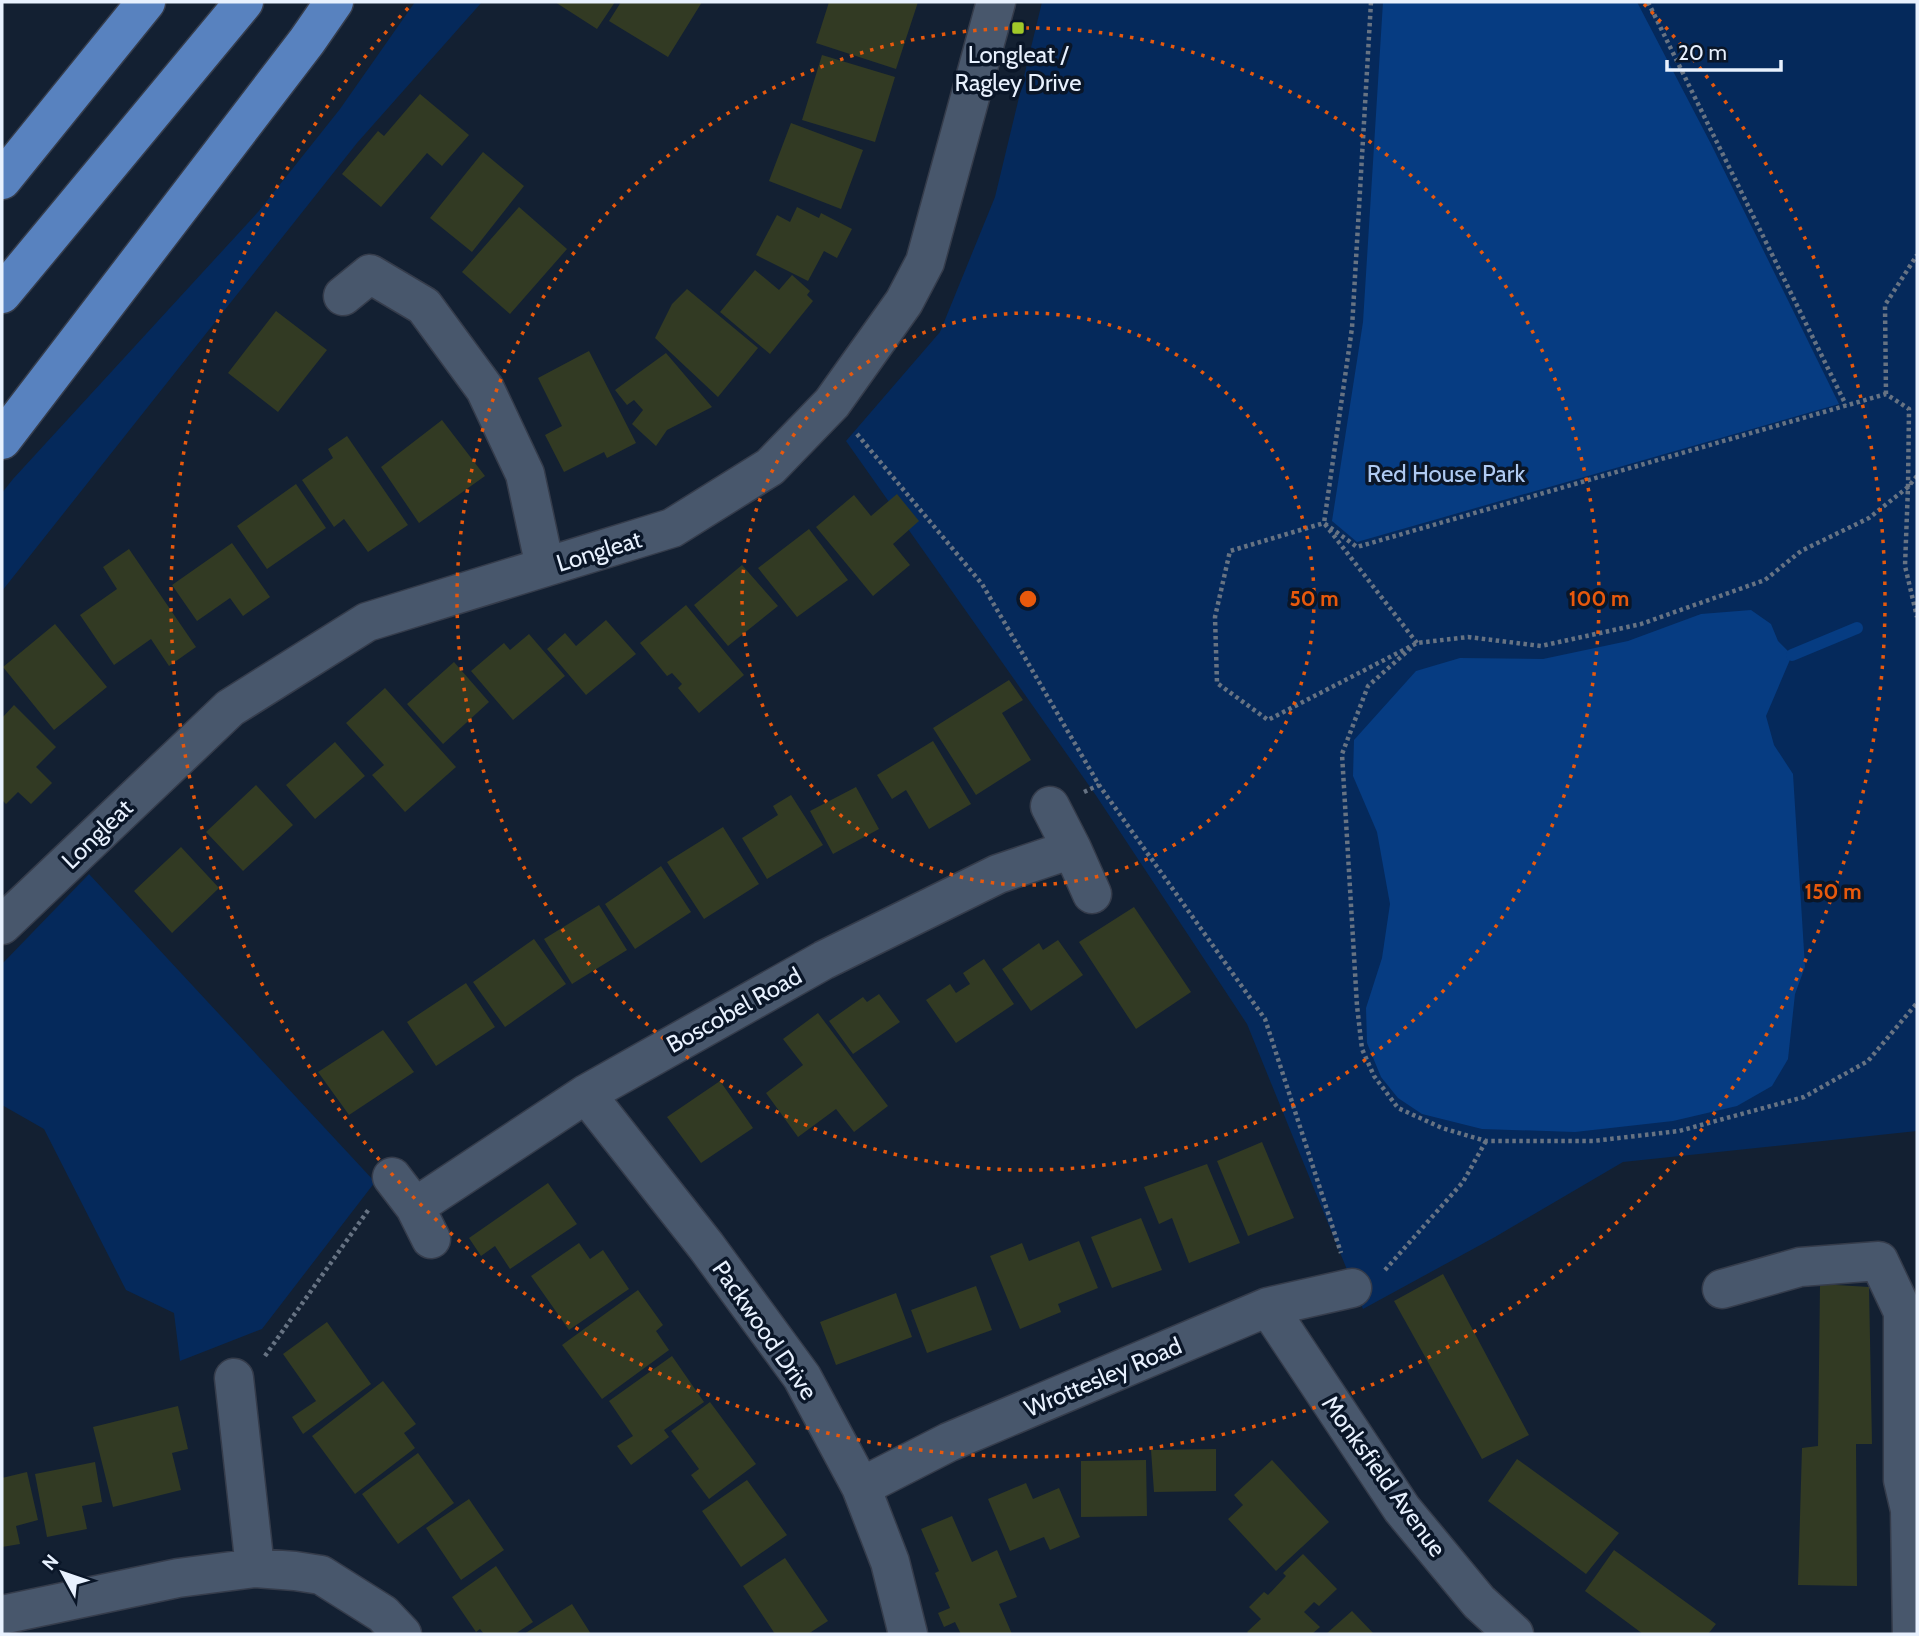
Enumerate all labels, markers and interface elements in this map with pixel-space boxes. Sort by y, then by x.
marker: Longleat / Ragley Drive [1010,20,1026,36]
scale bar [1667,28,1781,72]
place label: Longleat / Ragley Drive [955,40,1081,97]
text: 20 m [1678,40,1727,65]
park label: Red House Park [1367,459,1525,488]
street label: Longleat [553,524,645,578]
text: 50 m [1289,586,1339,611]
text: 100 m [1569,586,1629,611]
centre of rings [1016,587,1040,611]
street label: Longleat [55,793,139,875]
text: 150 m [1805,879,1861,904]
street label: Boscobel Road [661,961,807,1059]
street label: Packwood Drive [706,1255,824,1405]
street label: Wrottesley Road [1020,1331,1186,1423]
street label: Monksfield Avenue [1316,1390,1452,1562]
north arrow [28,1538,98,1608]
text: N [37,1550,63,1575]

